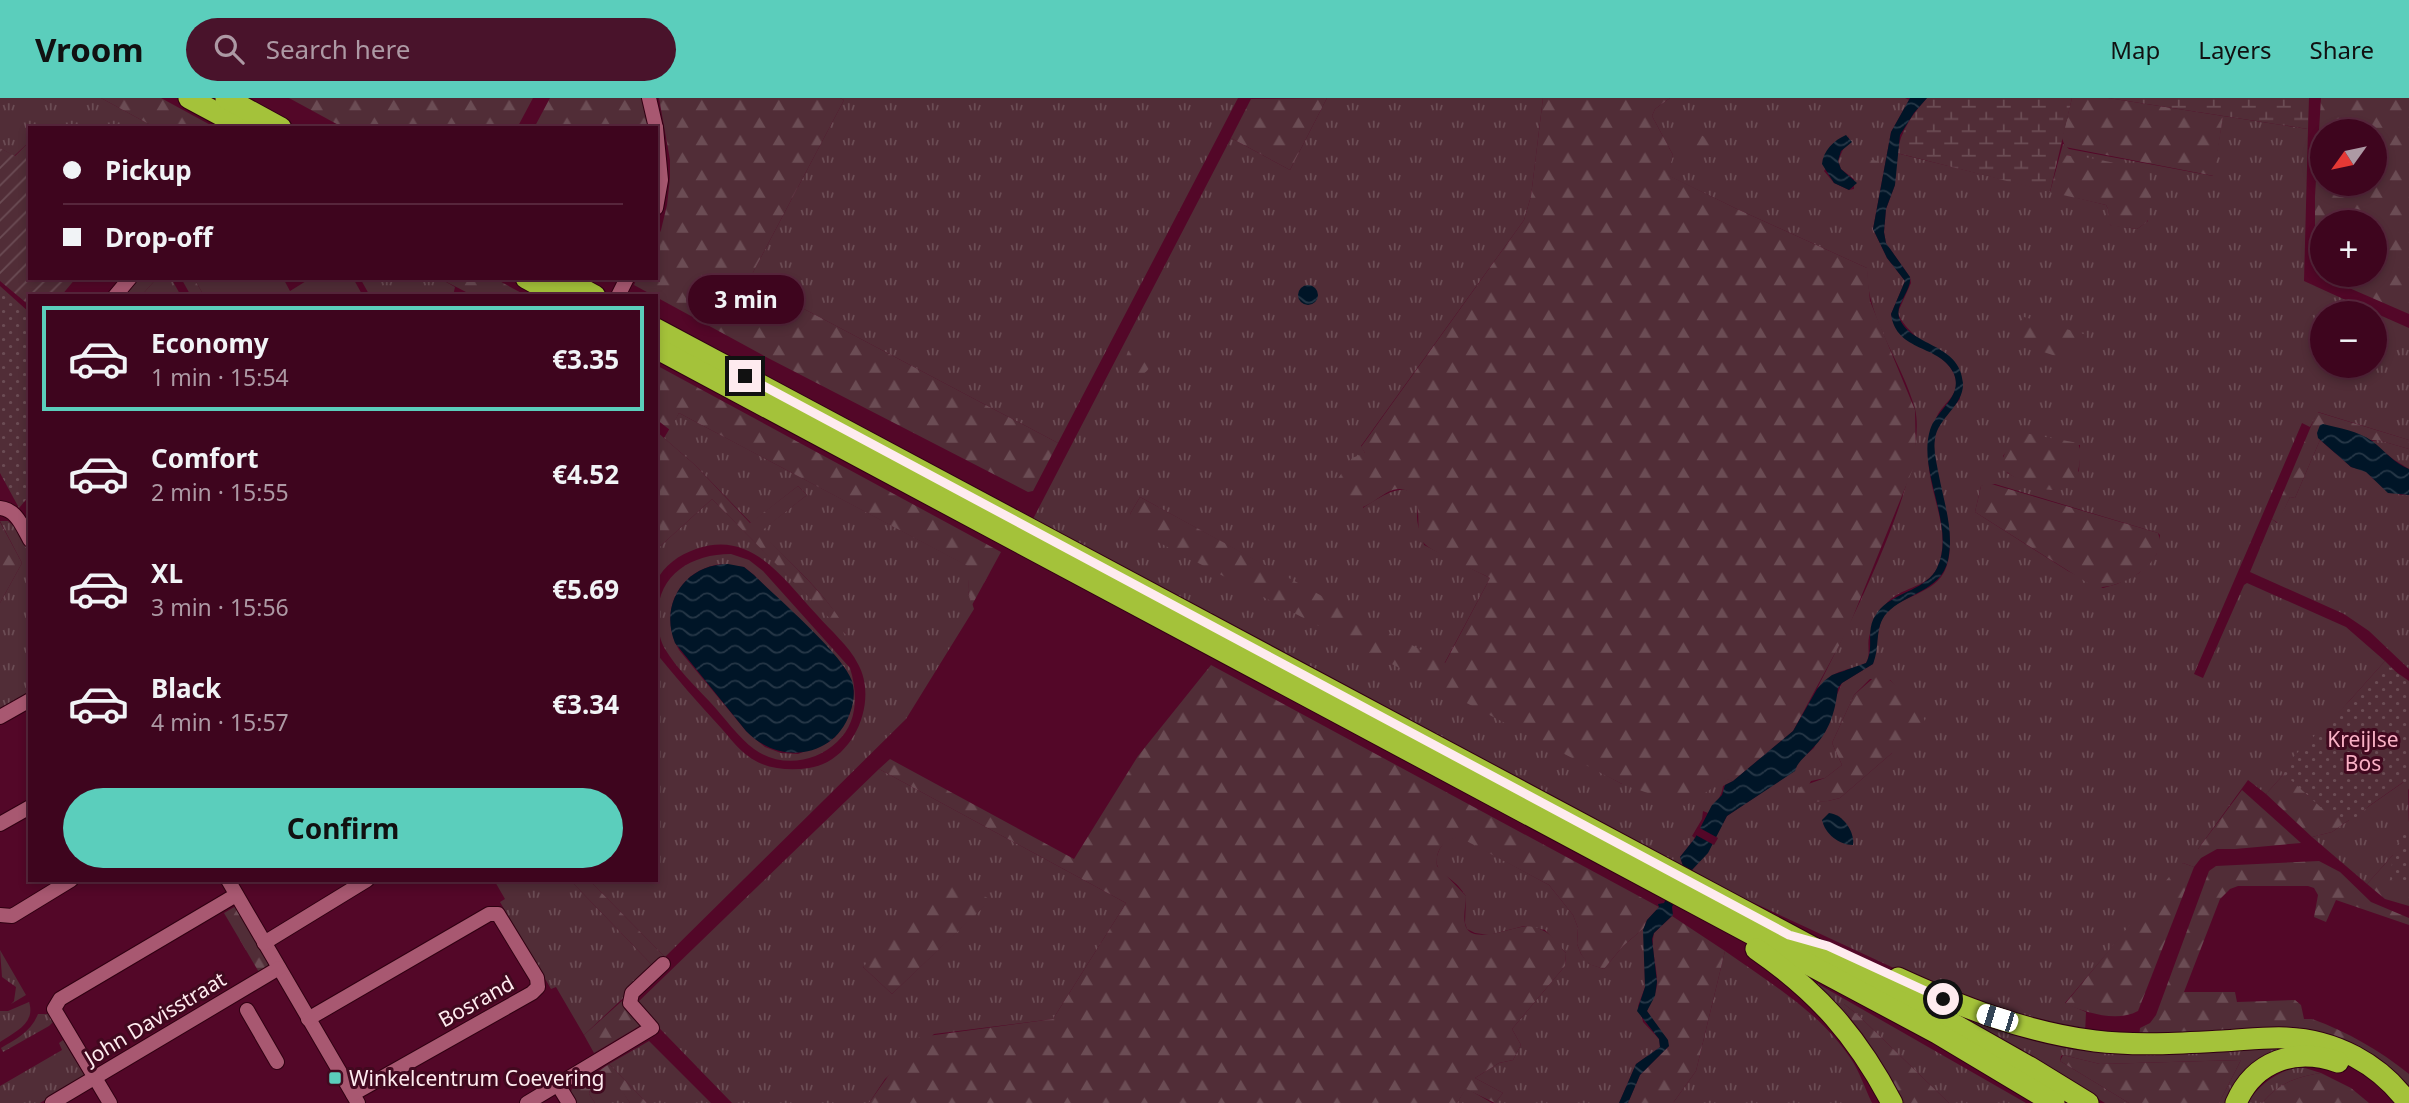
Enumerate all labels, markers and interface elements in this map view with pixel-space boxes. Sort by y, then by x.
search box [186,18,676,81]
text: Vroom [35,27,144,72]
icon: search [210,30,248,68]
text: Search here [266,31,410,67]
text: Map [2110,33,2160,66]
text: Layers [2198,33,2272,66]
text: Share [2310,33,2374,66]
north arrow [2310,119,2387,196]
map controls [2310,119,2387,378]
text: Pickup [105,152,192,188]
button: + [2310,210,2387,287]
text: Drop-off [105,219,212,255]
callout: 3 min [687,274,803,324]
text: 3 min [714,283,778,315]
button: − [2310,301,2387,378]
text: Economy [151,325,269,361]
icon: car [67,327,130,390]
text: €3.35 [552,341,619,377]
route end [729,360,761,392]
text: 1 min · 15:54 [151,361,289,393]
text: Comfort [151,440,259,476]
icon: car [67,442,130,505]
text: €4.52 [552,456,619,492]
text: 2 min · 15:55 [151,476,289,508]
text: XL [151,555,183,591]
icon: car [67,557,130,620]
text: €5.69 [552,571,619,607]
text: 3 min · 15:56 [151,591,289,623]
text: Black [151,670,221,706]
icon: car [67,672,130,735]
text: €3.34 [552,686,619,722]
text: 4 min · 15:57 [151,706,289,738]
park label: Kreijlse Bos [2327,725,2399,777]
button: Confirm [63,788,623,868]
street label: John Davisstraat [77,965,231,1072]
street label: Bosrand [433,969,519,1033]
route start [1927,983,1959,1015]
car [1974,1002,2021,1034]
place label: Winkelcentrum Coevering [349,1064,605,1092]
marker: Winkelcentrum Coevering [327,1070,343,1086]

